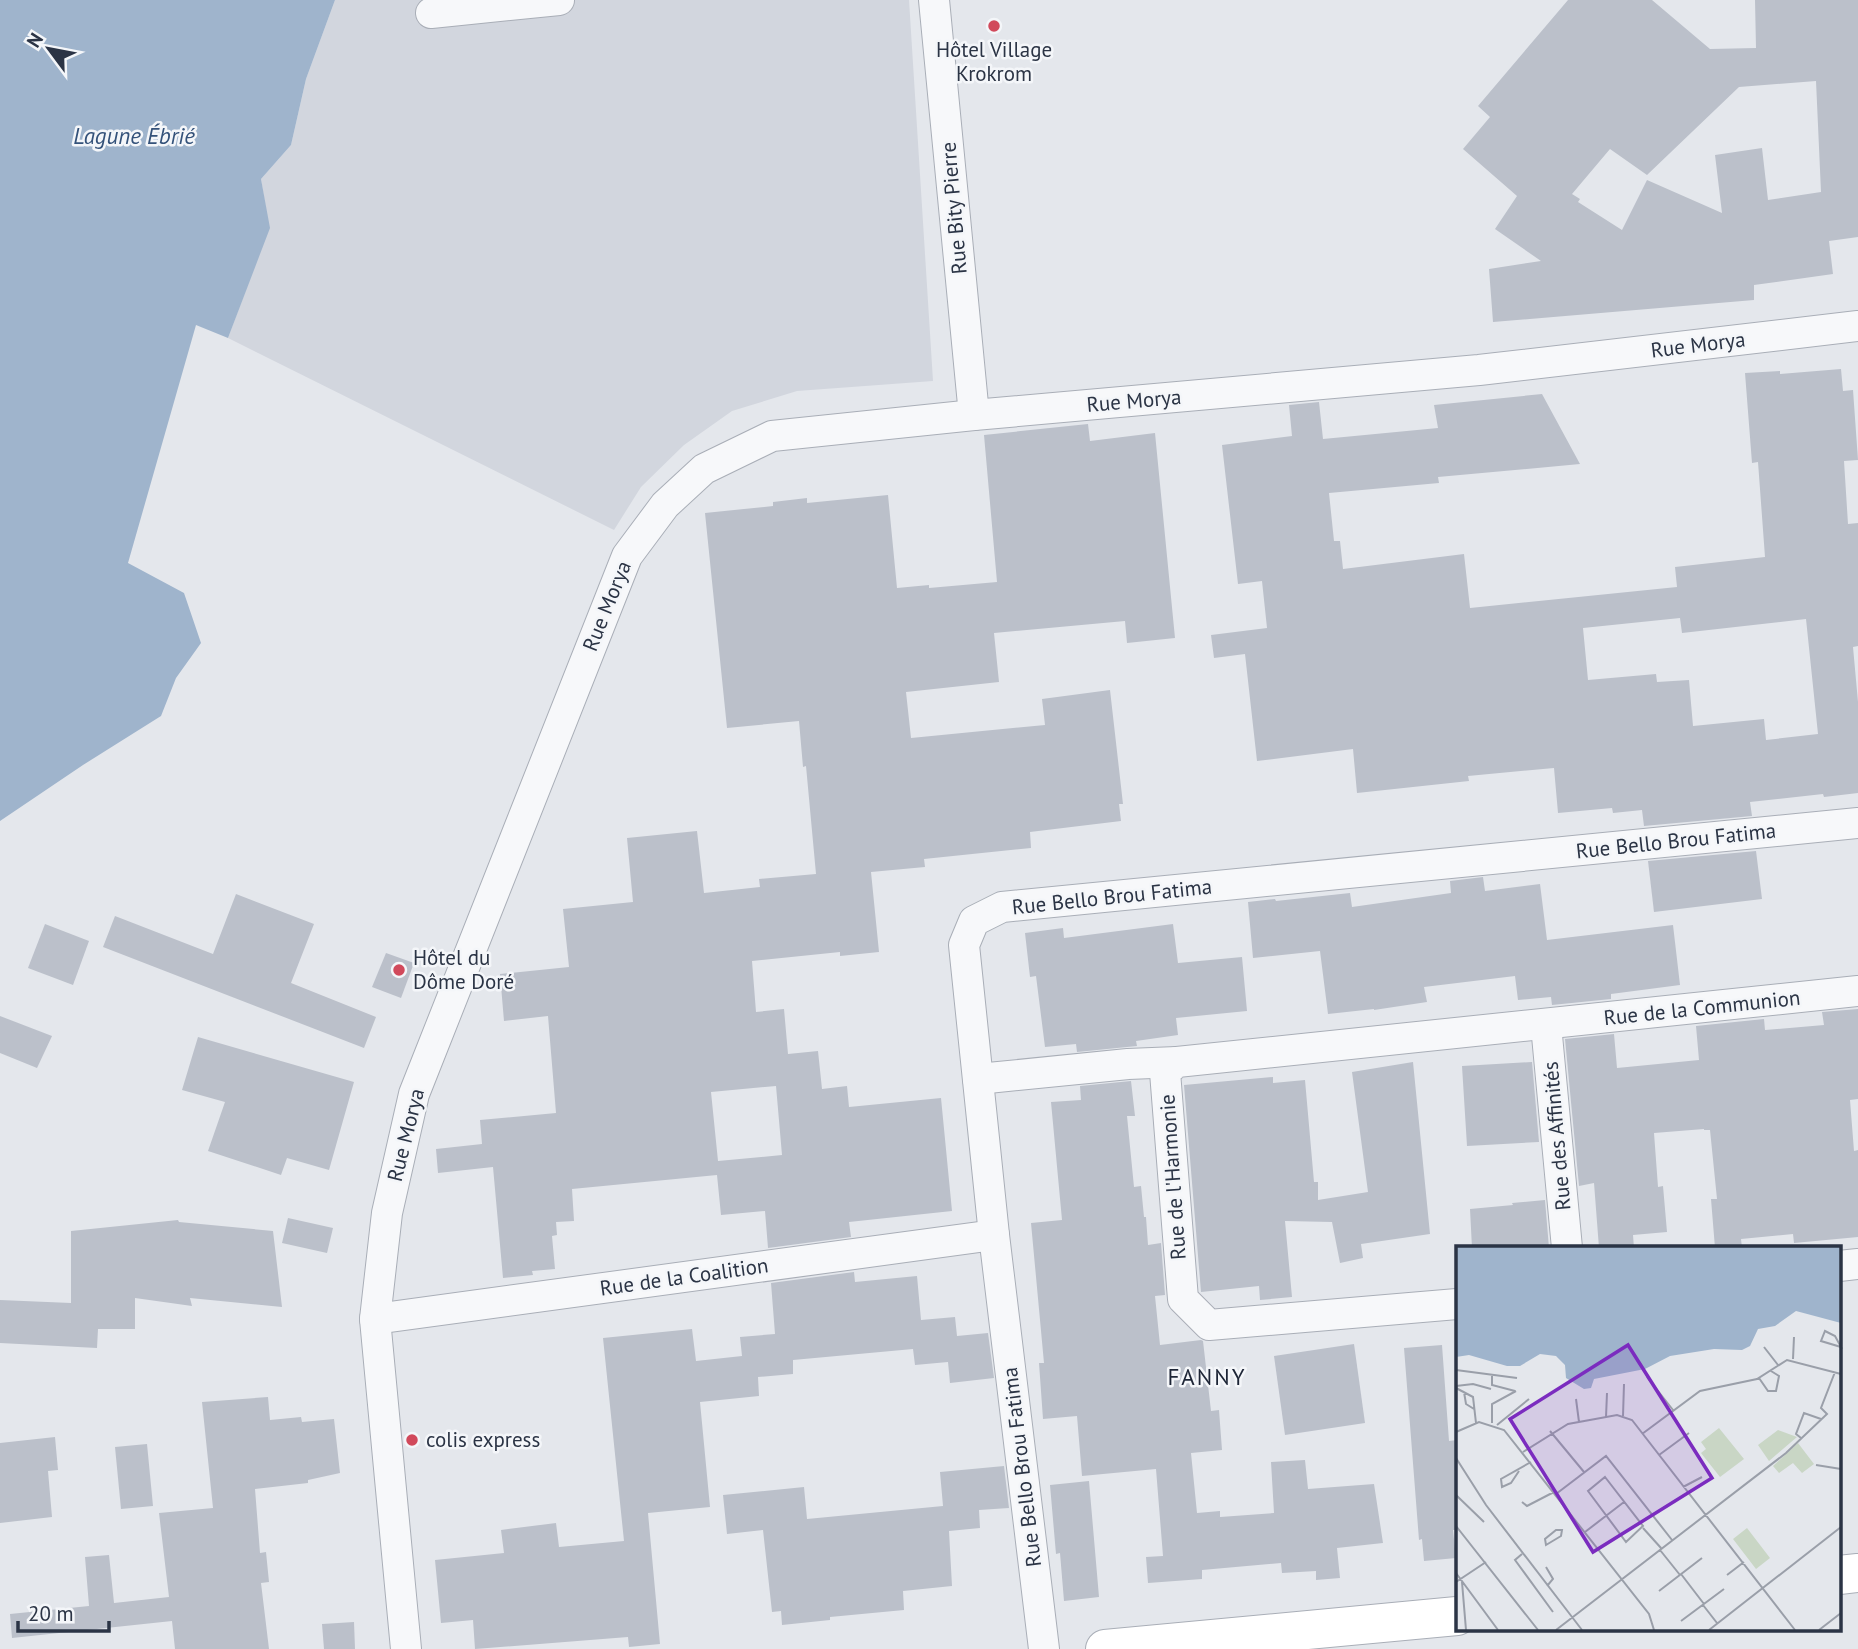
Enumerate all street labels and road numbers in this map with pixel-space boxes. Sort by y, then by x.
street label: Rue Bity Pierre [934,141,973,275]
street label: Rue Morya [1649,325,1747,364]
street label: Rue Morya [1085,383,1182,418]
street label: Rue Morya [576,557,637,655]
street label: Rue Bello Brou Fatima [1575,817,1777,864]
street label: Rue Bello Brou Fatima [1011,873,1213,920]
street label: Rue de la Communion [1602,984,1802,1031]
street label: Rue des Affinités [1537,1060,1576,1212]
street label: Rue Morya [381,1085,430,1184]
street label: Rue de l'Harmonie [1153,1093,1192,1261]
street label: Rue de la Coalition [598,1251,770,1302]
street label: Rue Bello Brou Fatima [996,1366,1047,1568]

